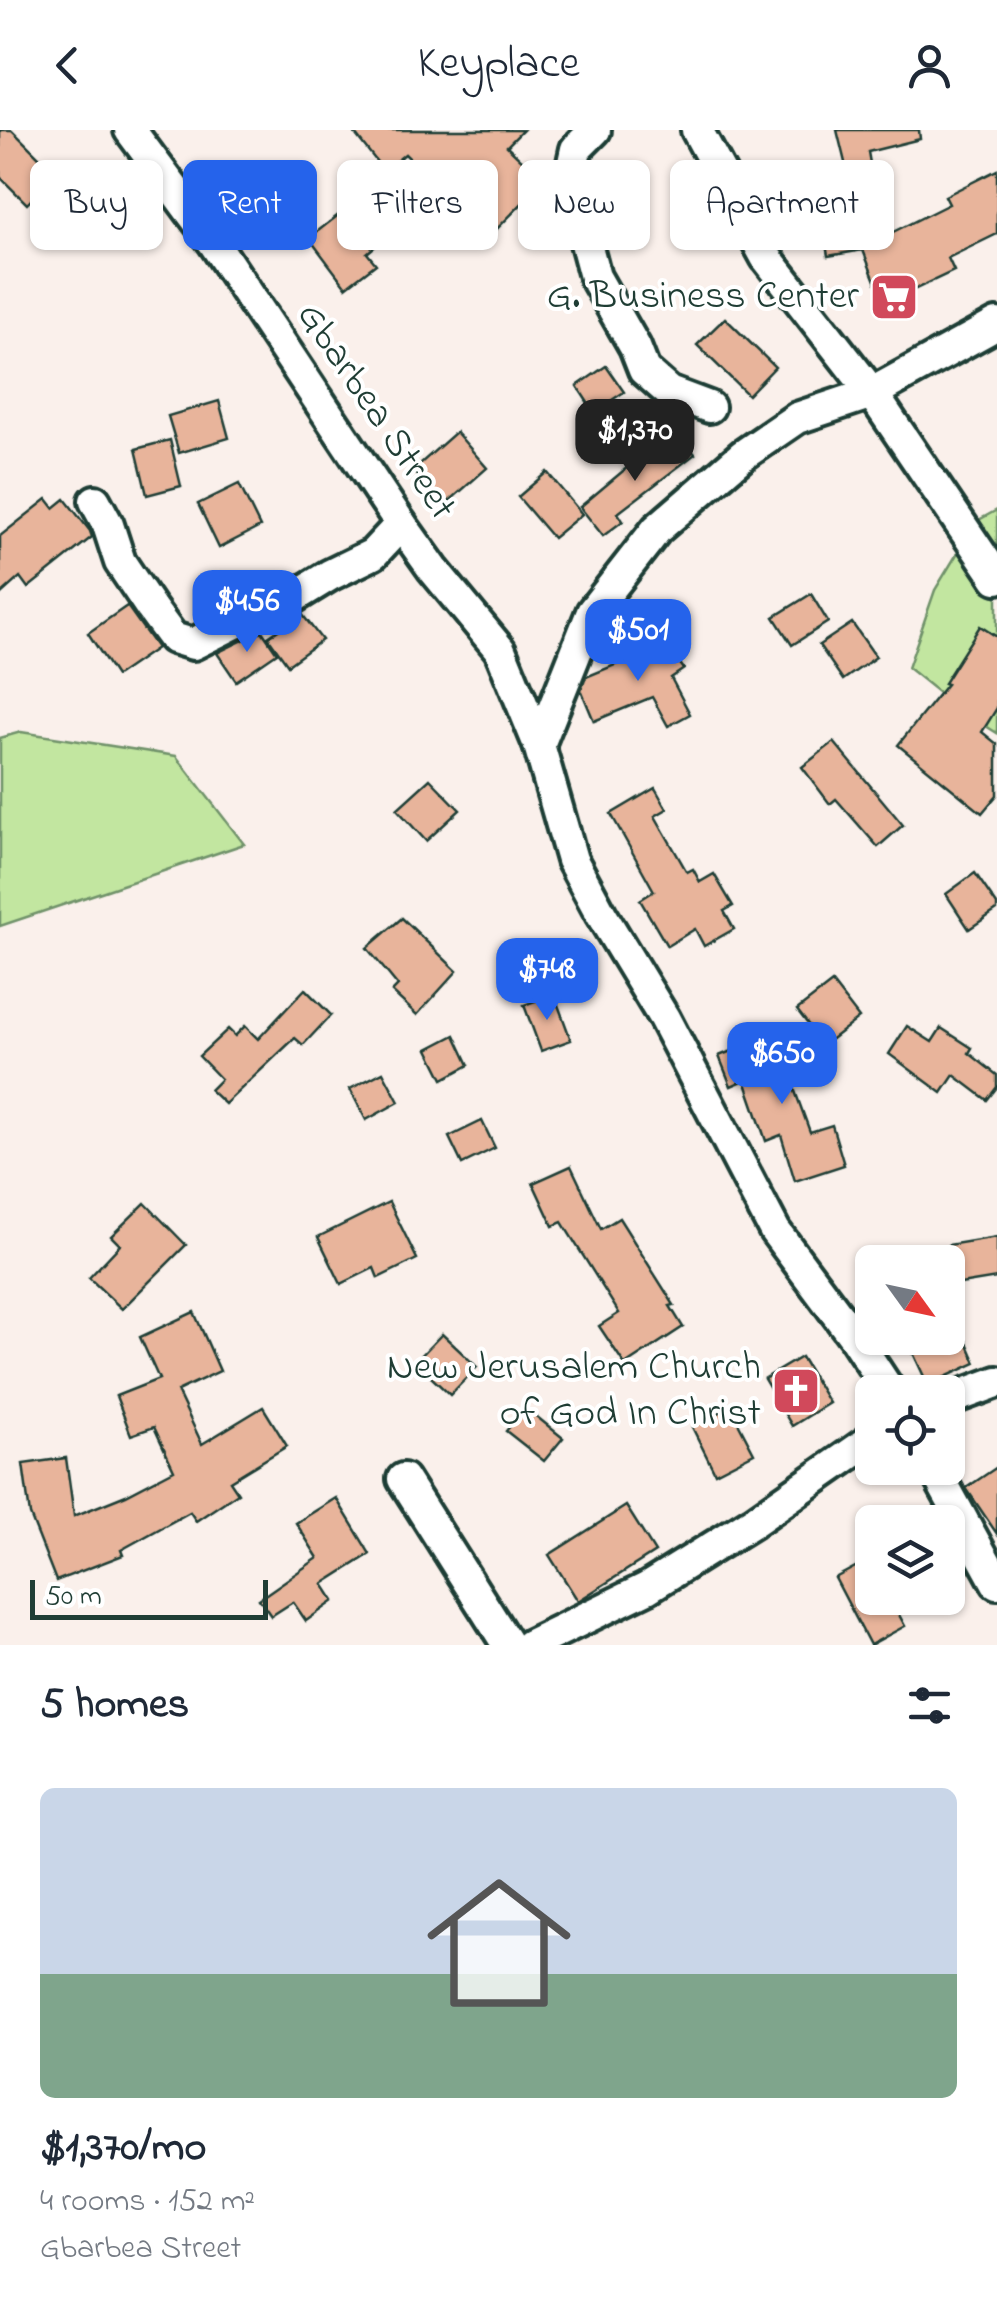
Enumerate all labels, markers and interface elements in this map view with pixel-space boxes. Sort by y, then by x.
text: Keyplace [417,32,580,98]
icon: back [40,38,95,93]
icon: person [902,38,957,93]
chip: Buy [30,160,163,250]
chip: Rent [183,160,317,250]
chip: Filters [337,160,498,250]
chip: New [518,160,650,250]
chip: Apartment [670,160,894,250]
place label: G. Business Center [547,268,860,327]
supermarket icon: G. Business Center [868,271,920,323]
street label: Gbarbea Street [280,291,470,533]
pin: $1,370 [554,399,716,484]
text: $1,370 [597,408,673,455]
pin: $456 [188,570,306,655]
text: $456 [215,579,279,626]
pin: $501 [579,599,697,684]
text: $501 [607,608,669,655]
pin: $748 [488,938,606,1023]
text: $748 [518,947,576,994]
pin: $650 [723,1022,841,1107]
text: $650 [749,1031,815,1078]
north arrow [855,1245,965,1355]
map controls [855,1245,965,1615]
place label: New Jerusalem Church of God In Christ [387,1339,761,1444]
church icon: New Jerusalem Church of God In Christ [770,1365,822,1417]
button: locate [855,1375,965,1485]
button: layers [855,1505,965,1615]
scale bar [30,1575,268,1620]
text: 50 m [45,1577,102,1618]
text: 5 homes [40,1675,189,1736]
icon: filters [902,1678,957,1733]
icon: home [409,1853,589,2033]
text: $1,370/mo [40,2118,206,2179]
text: 4 rooms · 152 m² [40,2179,255,2226]
text: Gbarbea Street [40,2226,241,2273]

